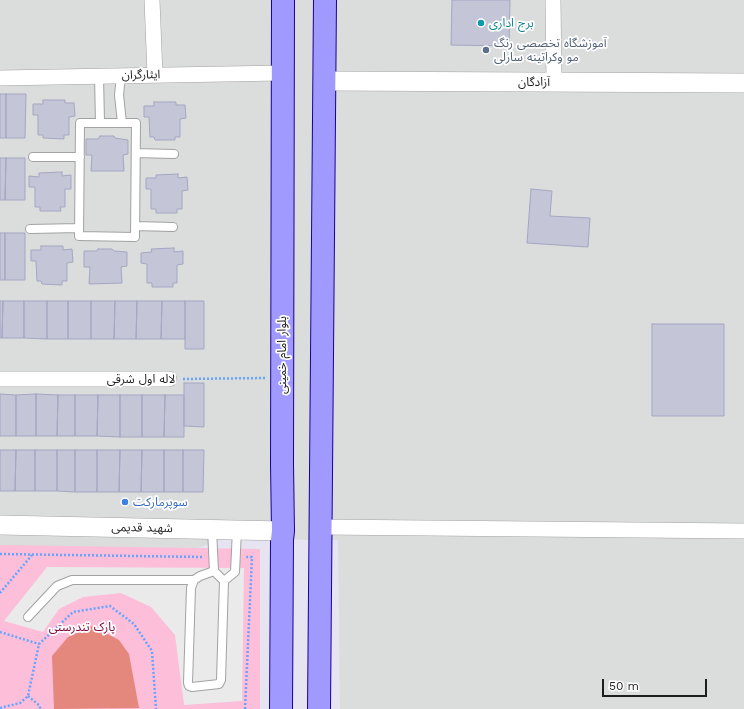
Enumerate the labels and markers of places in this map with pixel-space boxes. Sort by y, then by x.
place label: برج اداری [489,16,534,30]
marker: برج اداری [476,18,486,28]
place label: آموزشگاه تخصصی رنگ مو وکراتینه سارلی [494,36,607,64]
marker: آموزشگاه تخصصی رنگ مو وکراتینه سارلی [481,45,491,55]
place label: سوپرمارکت [133,495,188,509]
marker: سوپرمارکت [120,497,130,507]

